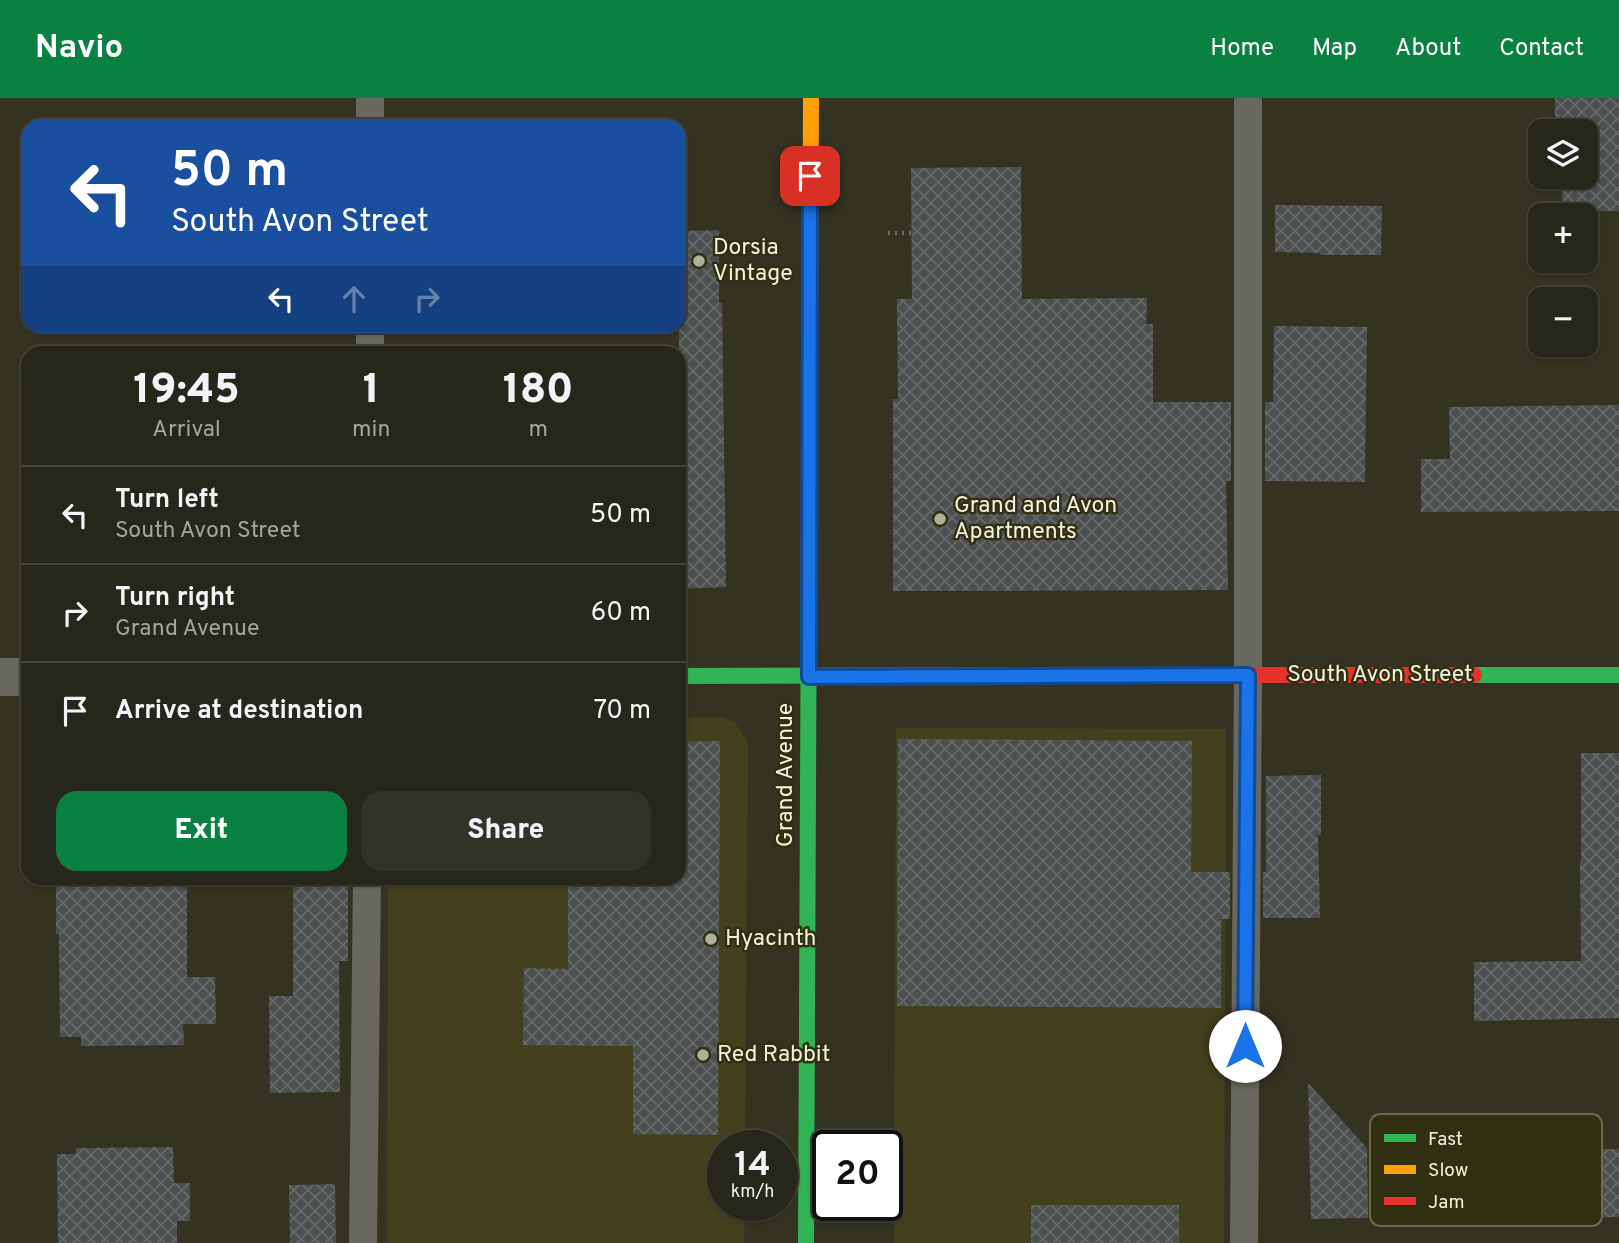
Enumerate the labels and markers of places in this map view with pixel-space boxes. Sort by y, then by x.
pin [780,146,840,206]
place label: Dorsia Vintage [713,234,793,289]
marker: Dorsia Vintage [691,253,707,269]
place label: Grand and Avon Apartments [954,492,1117,547]
marker: Grand and Avon Apartments [932,511,948,527]
place label: Hyacinth [725,925,816,954]
marker: Hyacinth [703,931,719,947]
place label: Red Rabbit [717,1041,830,1070]
marker: Red Rabbit [695,1047,711,1063]

